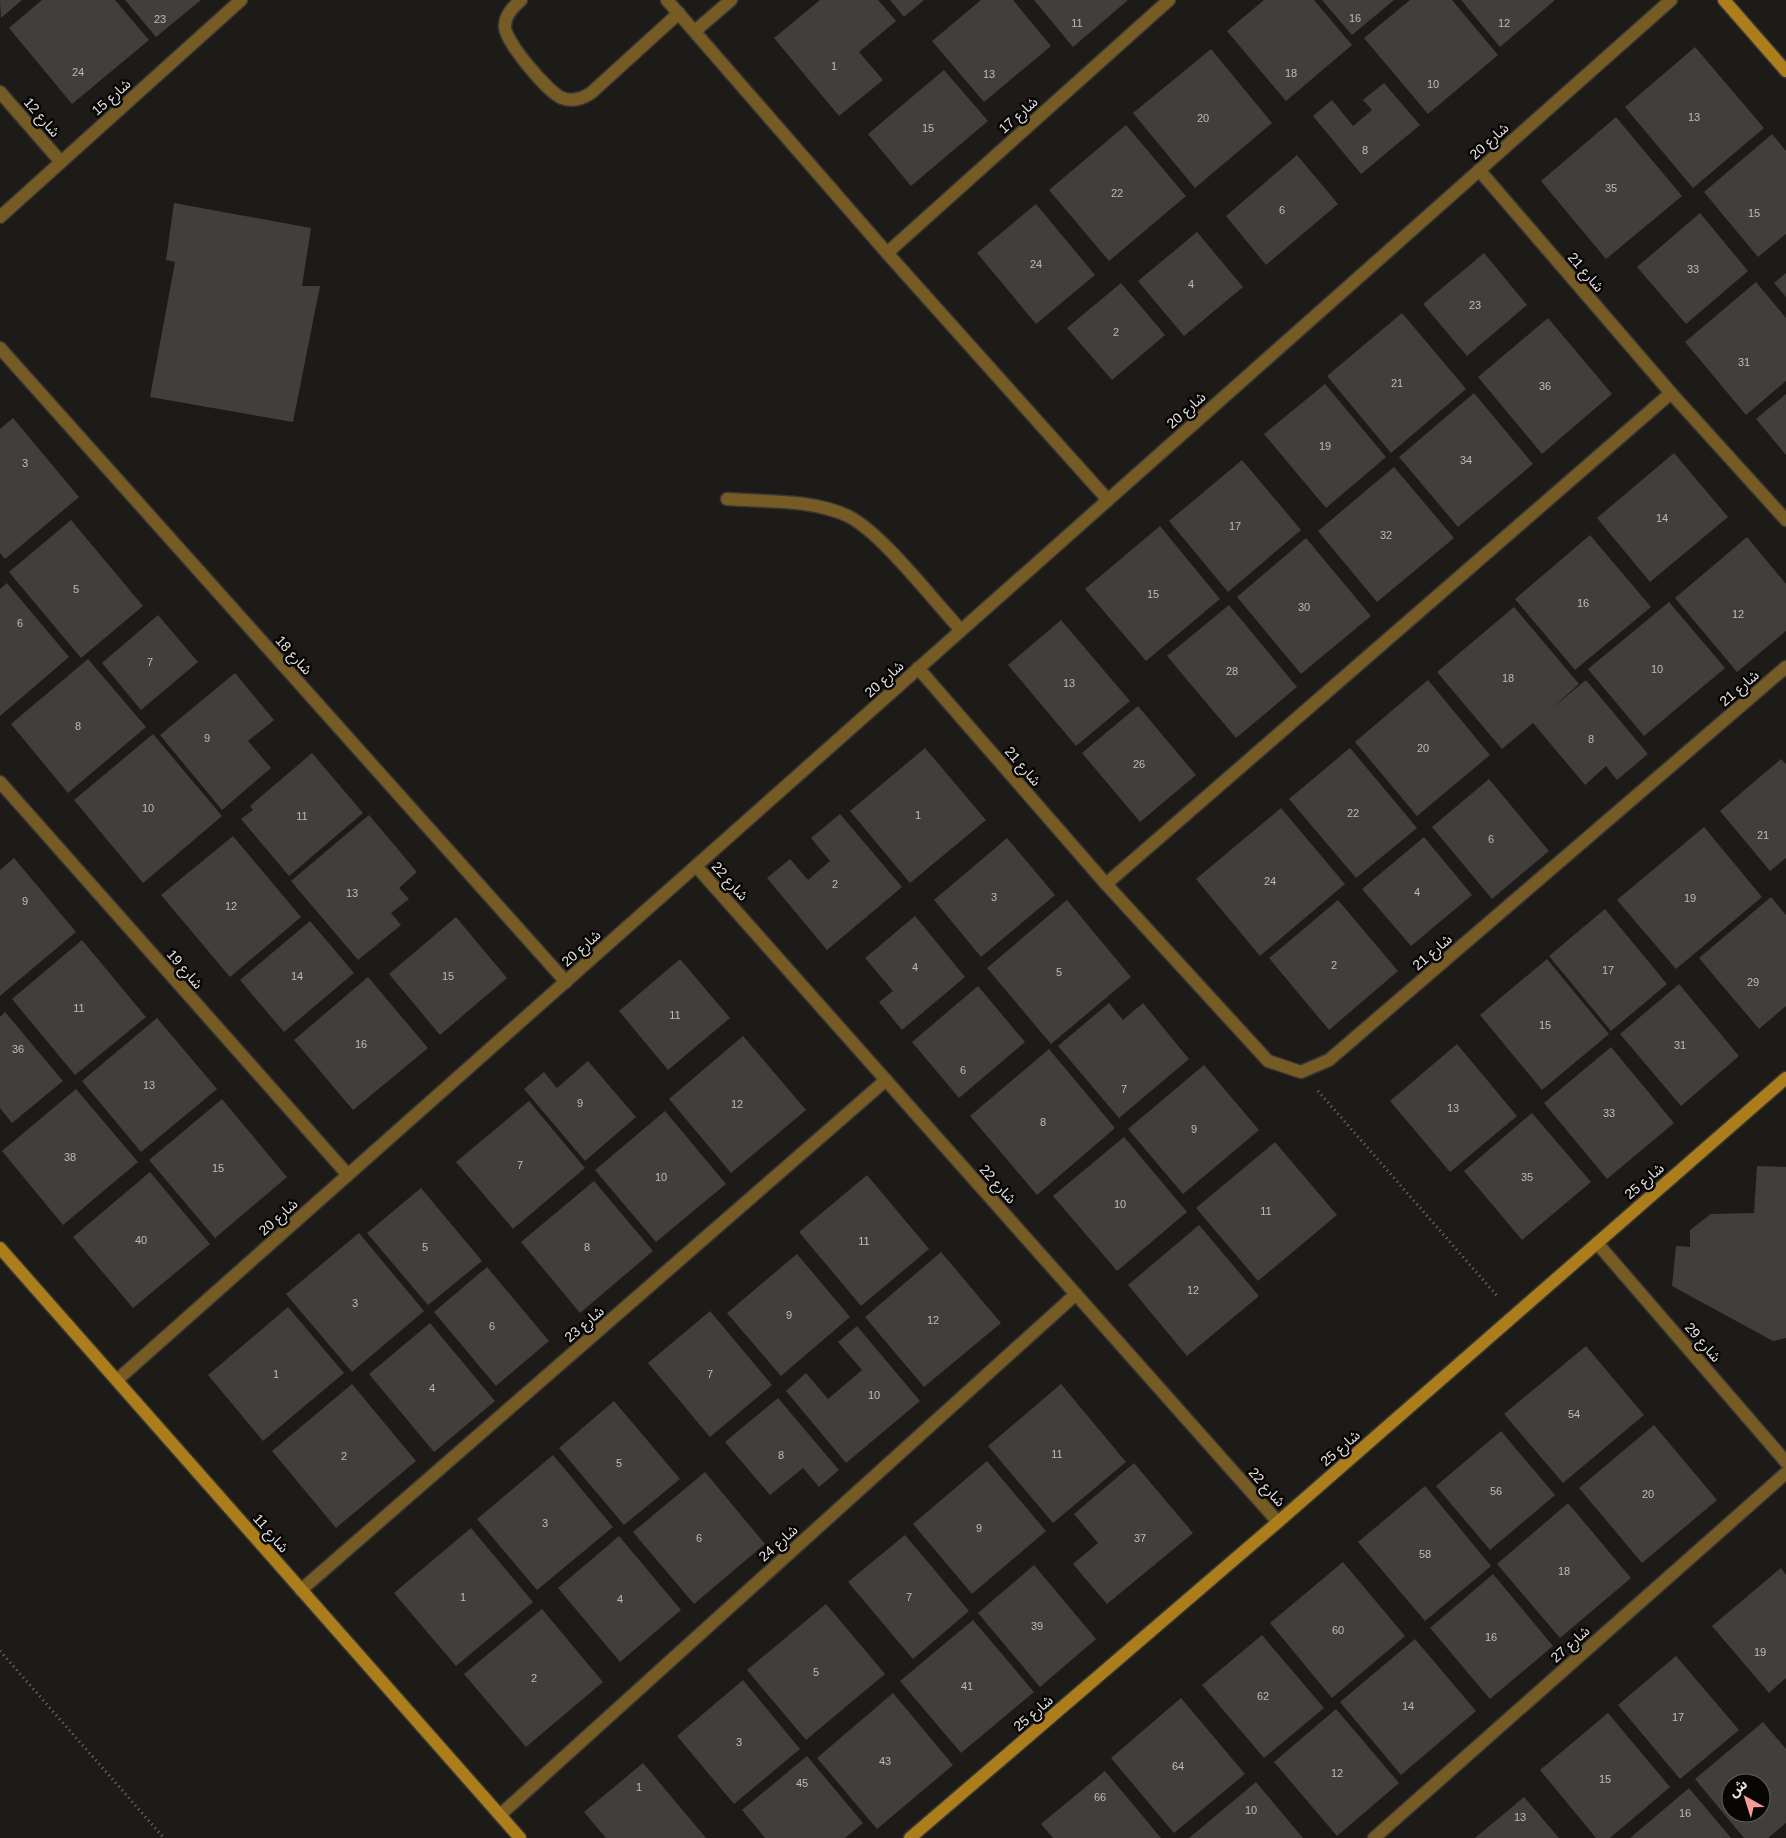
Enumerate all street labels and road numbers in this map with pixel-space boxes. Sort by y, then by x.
street label: شارع 15 [88,75,136,121]
street label: شارع 17 [995,93,1043,139]
street label: شارع 12 [18,94,63,142]
street label: شارع 20 [1466,119,1514,165]
street label: شارع 21 [1562,249,1607,297]
street label: شارع 20 [1163,388,1211,434]
street label: شارع 18 [270,632,316,680]
street label: شارع 20 [861,657,909,703]
street label: شارع 21 [1716,667,1764,712]
street label: شارع 21 [999,743,1044,791]
street label: شارع 22 [706,858,752,906]
street label: شارع 20 [558,926,606,972]
street label: شارع 21 [1409,931,1457,976]
street label: شارع 19 [161,946,206,994]
street label: شارع 25 [1621,1160,1669,1205]
street label: شارع 22 [974,1161,1020,1209]
street label: شارع 20 [255,1195,303,1241]
street label: شارع 23 [561,1303,609,1348]
street label: شارع 29 [1679,1319,1724,1367]
street label: شارع 25 [1317,1427,1365,1472]
street label: شارع 22 [1243,1464,1289,1512]
street label: شارع 11 [248,1510,292,1557]
street label: شارع 24 [755,1521,803,1567]
street label: شارع 27 [1547,1622,1595,1668]
street label: شارع 25 [1010,1692,1058,1737]

